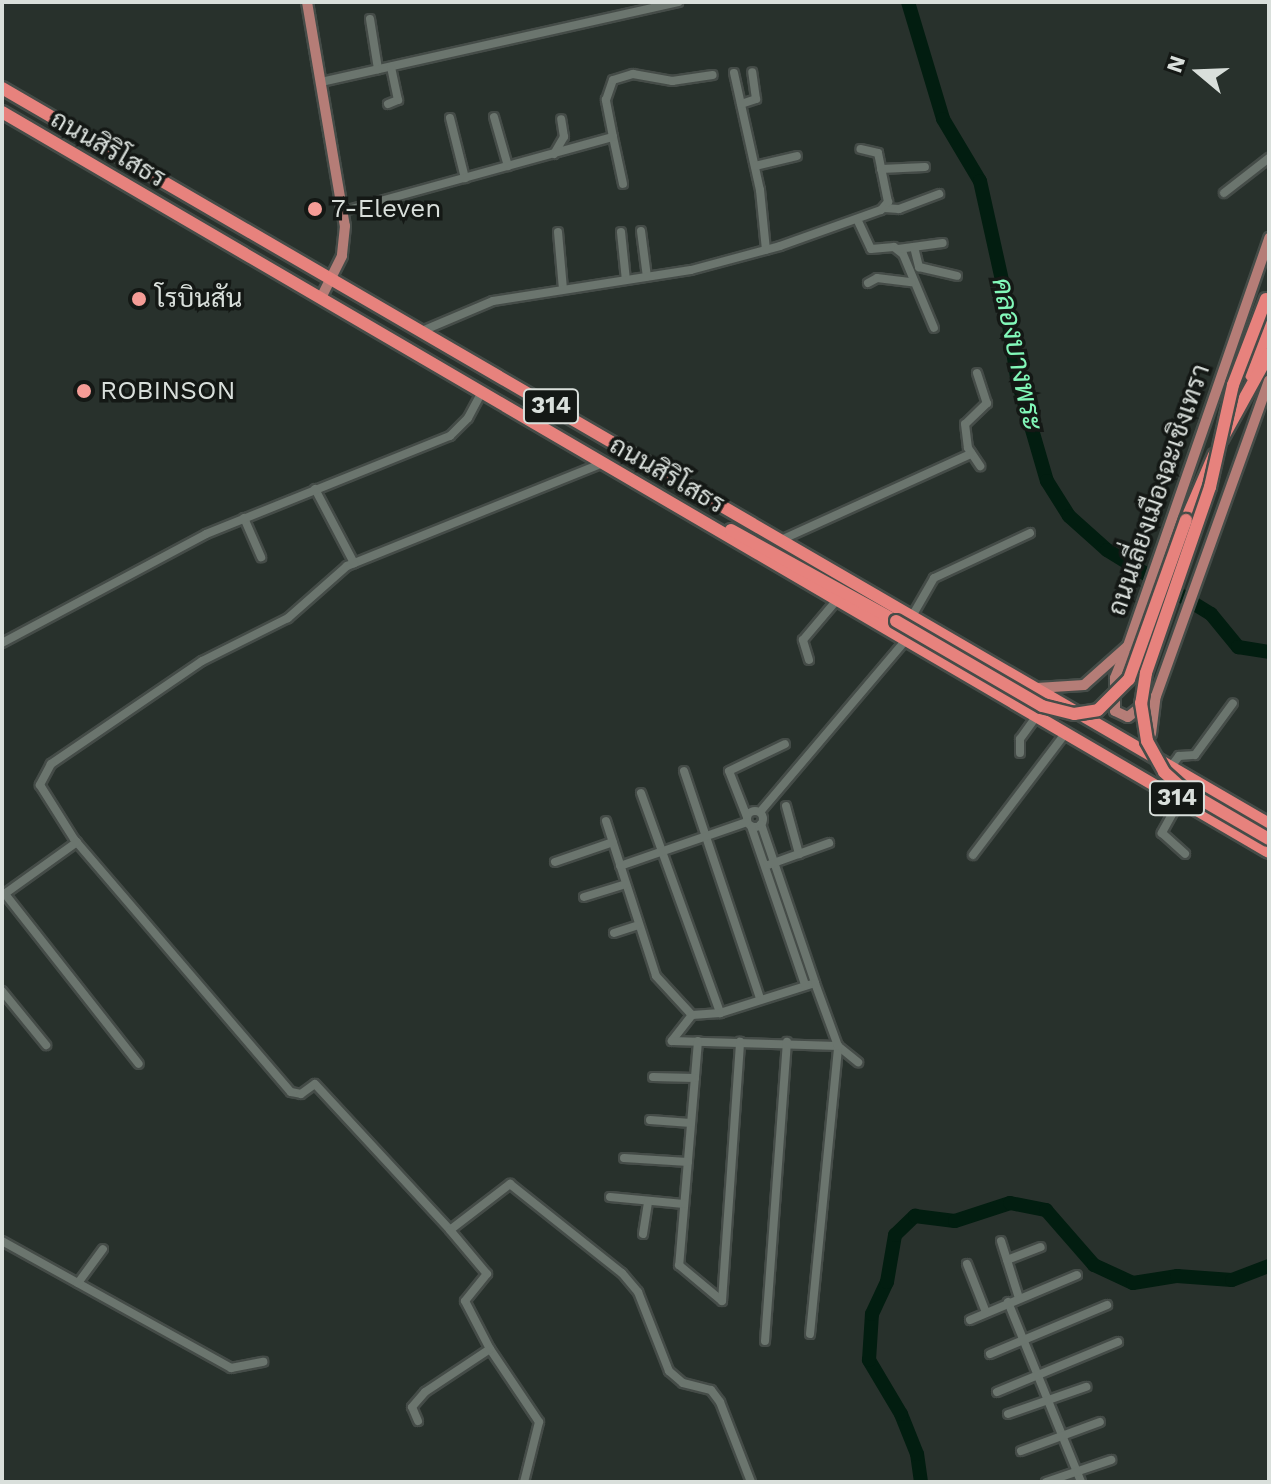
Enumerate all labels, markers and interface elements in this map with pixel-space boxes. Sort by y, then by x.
north arrow [1159,32,1239,112]
text: N [1161,52,1190,76]
street label: ถนนสิริโสธร [45,104,171,194]
place label: 7-Eleven [331,193,441,225]
marker: 7-Eleven [306,200,324,218]
water label: คลองบางพระ [984,275,1050,433]
place label: โรบินสัน [155,283,242,315]
marker: โรบินสัน [130,290,148,308]
street label: ถนนเลี่ยงเมืองฉะเชิงเทรา [1101,360,1217,620]
place label: ROBINSON [100,375,236,407]
marker: ROBINSON [75,382,93,400]
road number: 314 [521,386,581,426]
street label: ถนนสิริโสธร [604,430,730,520]
road number: 314 [1147,778,1207,818]

